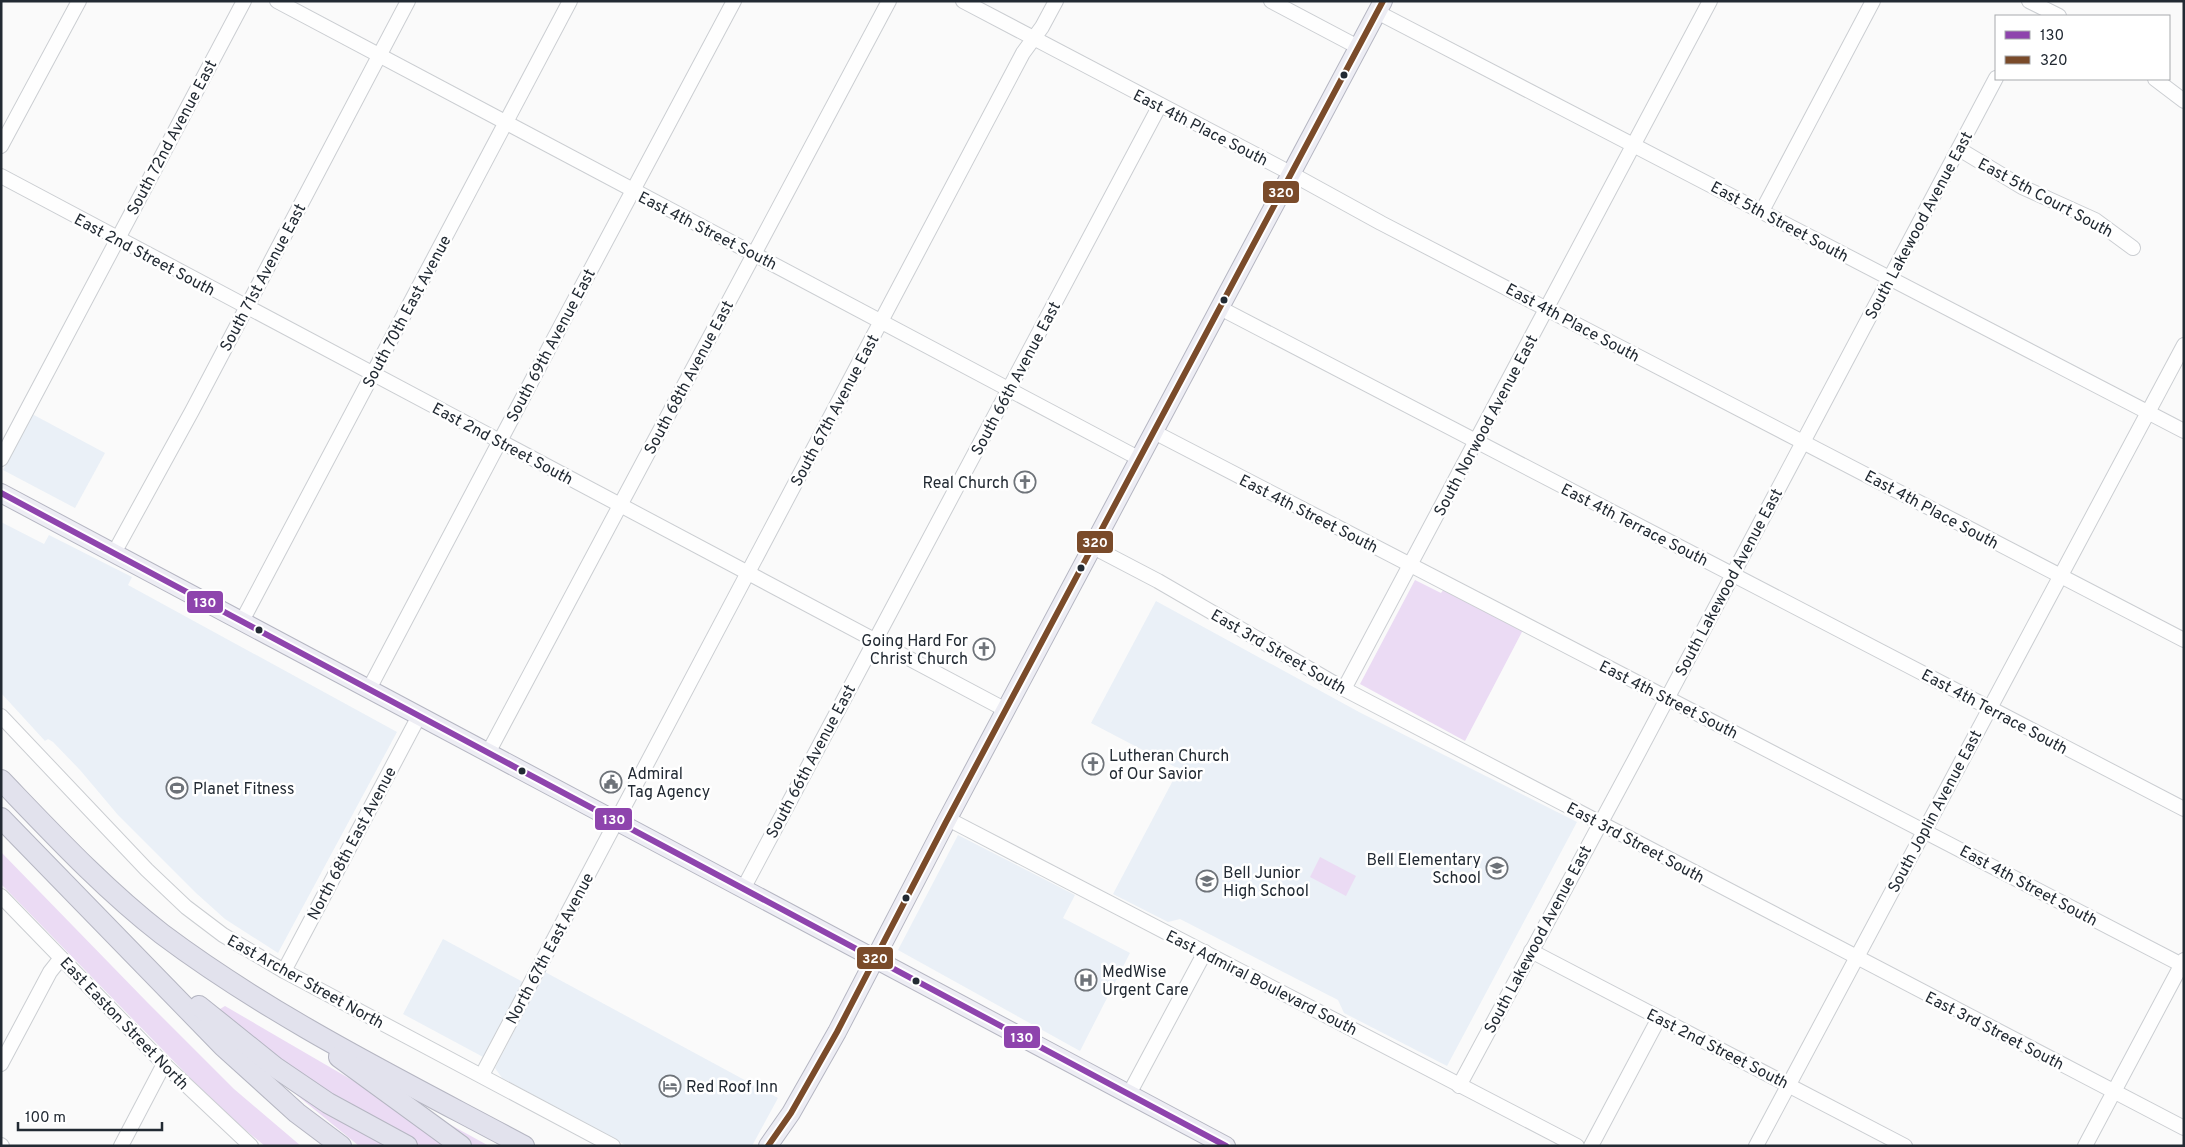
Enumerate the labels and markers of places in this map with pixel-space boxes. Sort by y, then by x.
unlabelled marker [1339,70,1349,80]
unlabelled marker [1219,295,1229,305]
church icon: Real Church [1013,470,1037,494]
place label: Real Church [923,474,1009,494]
unlabelled marker [1076,563,1086,573]
unlabelled marker [254,625,264,635]
place label: Going Hard For Christ Church [861,632,968,670]
church icon: Going Hard For Christ Church [972,637,996,661]
place label: Lutheran Church of Our Savior [1109,747,1229,785]
church icon: Lutheran Church of Our Savior [1081,752,1105,776]
place label: Admiral Tag Agency [627,765,710,803]
unlabelled marker [517,766,527,776]
public building icon: Admiral Tag Agency [599,770,623,794]
sports icon: Planet Fitness [165,776,189,800]
place label: Planet Fitness [193,780,295,800]
place label: Bell Elementary School [1366,851,1481,889]
school or university icon: Bell Elementary School [1485,856,1509,880]
place label: Bell Junior High School [1223,864,1309,902]
school or university icon: Bell Junior High School [1195,869,1219,893]
unlabelled marker [901,893,911,903]
place label: MedWise Urgent Care [1102,963,1189,1001]
hospital icon: MedWise Urgent Care [1074,968,1098,992]
unlabelled marker [911,976,921,986]
hotel icon: Red Roof Inn [658,1074,682,1098]
place label: Red Roof Inn [686,1078,778,1098]

